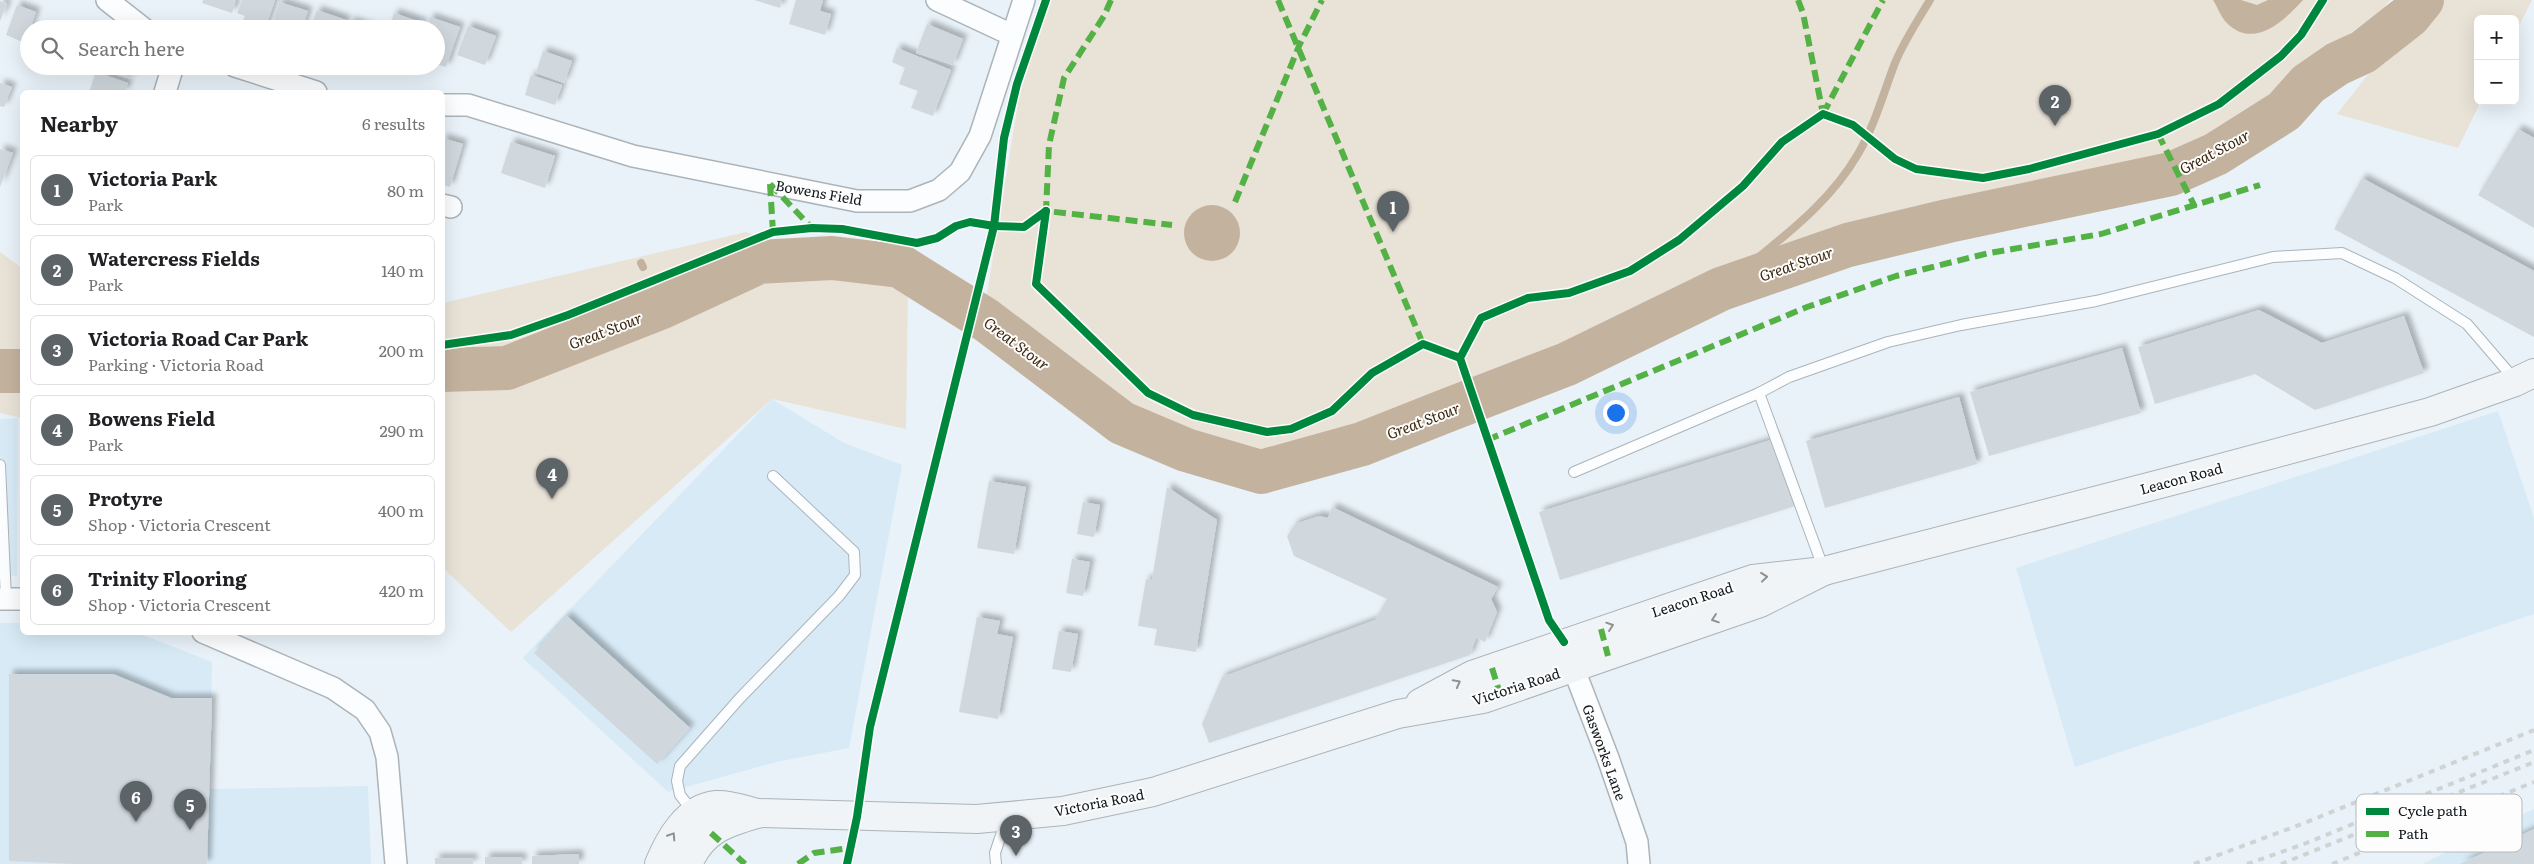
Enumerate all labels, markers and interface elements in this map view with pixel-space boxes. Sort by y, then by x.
map controls [2474,15,2519,105]
button: + [2474,15,2519,60]
search box [20,20,445,75]
icon: search [38,34,66,62]
text: Search here [78,34,185,62]
button: − [2474,60,2519,105]
pin: 2 [2039,85,2071,126]
text: Nearby [40,107,118,138]
text: 6 results [362,111,425,135]
water label: Great Stour [2175,123,2253,179]
text: Victoria Park [88,164,217,192]
street label: Bowens Field [774,175,864,210]
text: 1 [54,178,60,202]
text: 80 m [387,178,424,202]
pin: 1 [1377,191,1409,232]
text: Park [88,192,123,216]
water label: Great Stour [1756,240,1836,286]
text: Watercress Fields [88,244,260,272]
text: 2 [53,258,61,282]
text: 140 m [381,258,424,282]
text: Park [88,272,123,296]
water label: Great Stour [565,306,645,354]
water label: Great Stour [979,311,1055,375]
text: Victoria Road Car Park [88,324,308,352]
text: 3 [53,338,61,362]
text: 200 m [379,338,424,362]
text: Parking · Victoria Road [88,352,264,376]
water label: Great Stour [1383,396,1463,444]
your location [1603,400,1629,426]
text: Bowens Field [88,404,215,432]
text: 4 [52,418,62,442]
text: 290 m [380,418,424,442]
text: Park [88,432,123,456]
street label: Leacon Road [2138,457,2225,499]
pin: 4 [536,458,568,499]
text: Protyre [88,484,163,512]
text: 5 [53,498,61,522]
text: 400 m [378,498,424,522]
text: Shop · Victoria Crescent [88,512,271,536]
text: Trinity Flooring [88,564,247,592]
one-way arrow [1761,572,1769,583]
street label: Leacon Road [1649,576,1736,622]
text: 6 [52,578,62,602]
text: 420 m [379,578,424,602]
text: Shop · Victoria Crescent [88,592,271,616]
one-way arrow [1712,613,1720,623]
one-way arrow [1605,622,1613,632]
street label: Victoria Road [1470,662,1563,710]
one-way arrow [1452,679,1461,689]
street label: Gasworks Lane [1578,701,1632,803]
pin: 6 [120,781,152,822]
street label: Victoria Road [1052,783,1146,821]
pin: 5 [174,789,206,830]
legend [2356,794,2522,852]
text: Cycle path [2398,800,2467,820]
pin: 3 [1000,815,1032,856]
text: Path [2398,823,2428,843]
one-way arrow [666,832,675,841]

